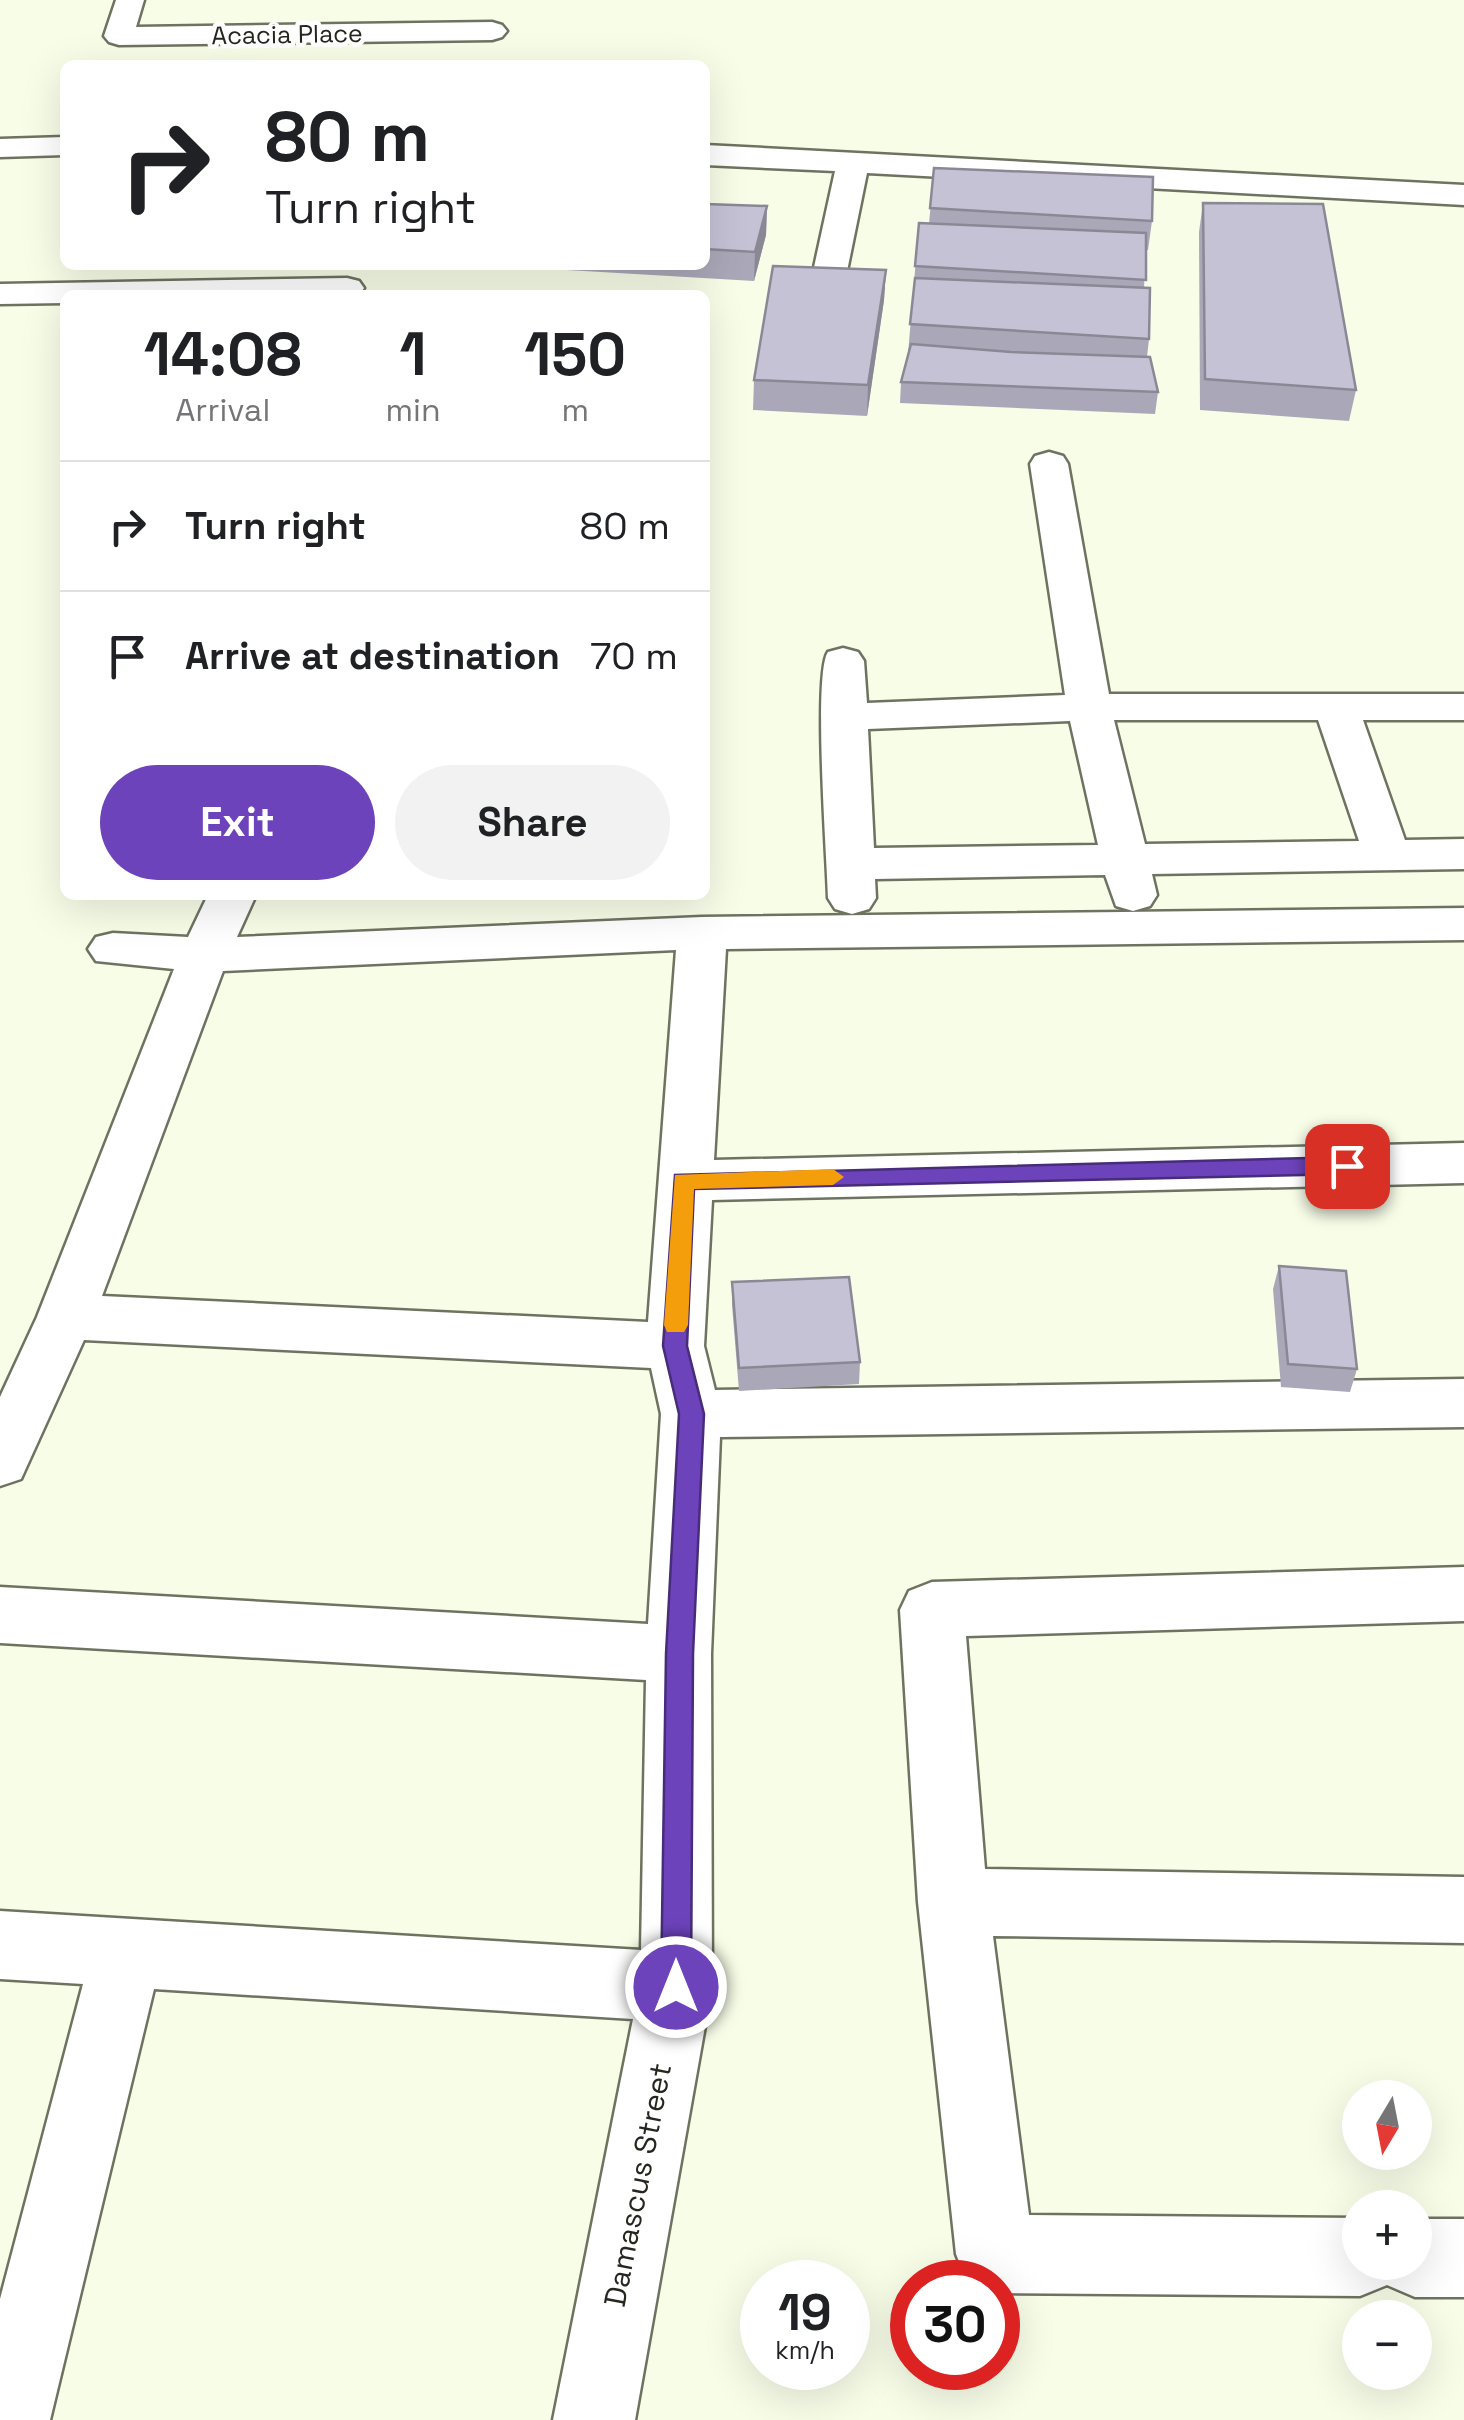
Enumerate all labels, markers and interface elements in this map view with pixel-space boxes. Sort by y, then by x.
street label: Acacia Place [211,17,363,51]
text: 80 m [265,92,430,181]
icon: right [100,100,230,230]
text: Turn right [265,179,476,236]
text: 14:08 [144,316,302,393]
text: 1 [399,316,427,393]
text: 150 [524,316,626,393]
text: Arrival [175,390,270,430]
text: min [386,390,441,430]
text: m [561,390,589,430]
icon: right [100,499,155,554]
text: Turn right [185,502,366,550]
text: 80 m [580,502,670,550]
icon: arrive [100,629,155,684]
text: Arrive at destination [185,632,560,680]
text: 70 m [590,632,678,680]
button: Exit [100,765,375,880]
button: Share [395,765,670,880]
pin [1305,1124,1390,1209]
icon: arrive [1320,1139,1375,1194]
position arrow [624,1935,728,2039]
street label: Damascus Street [595,2060,680,2310]
north arrow [1342,2080,1432,2170]
map controls [1342,2080,1432,2390]
button: + [1342,2190,1432,2280]
speed limit sign: 30 [890,2260,1020,2390]
text: 19 [778,2281,832,2345]
button: − [1342,2300,1432,2390]
text: km/h [775,2334,835,2366]

